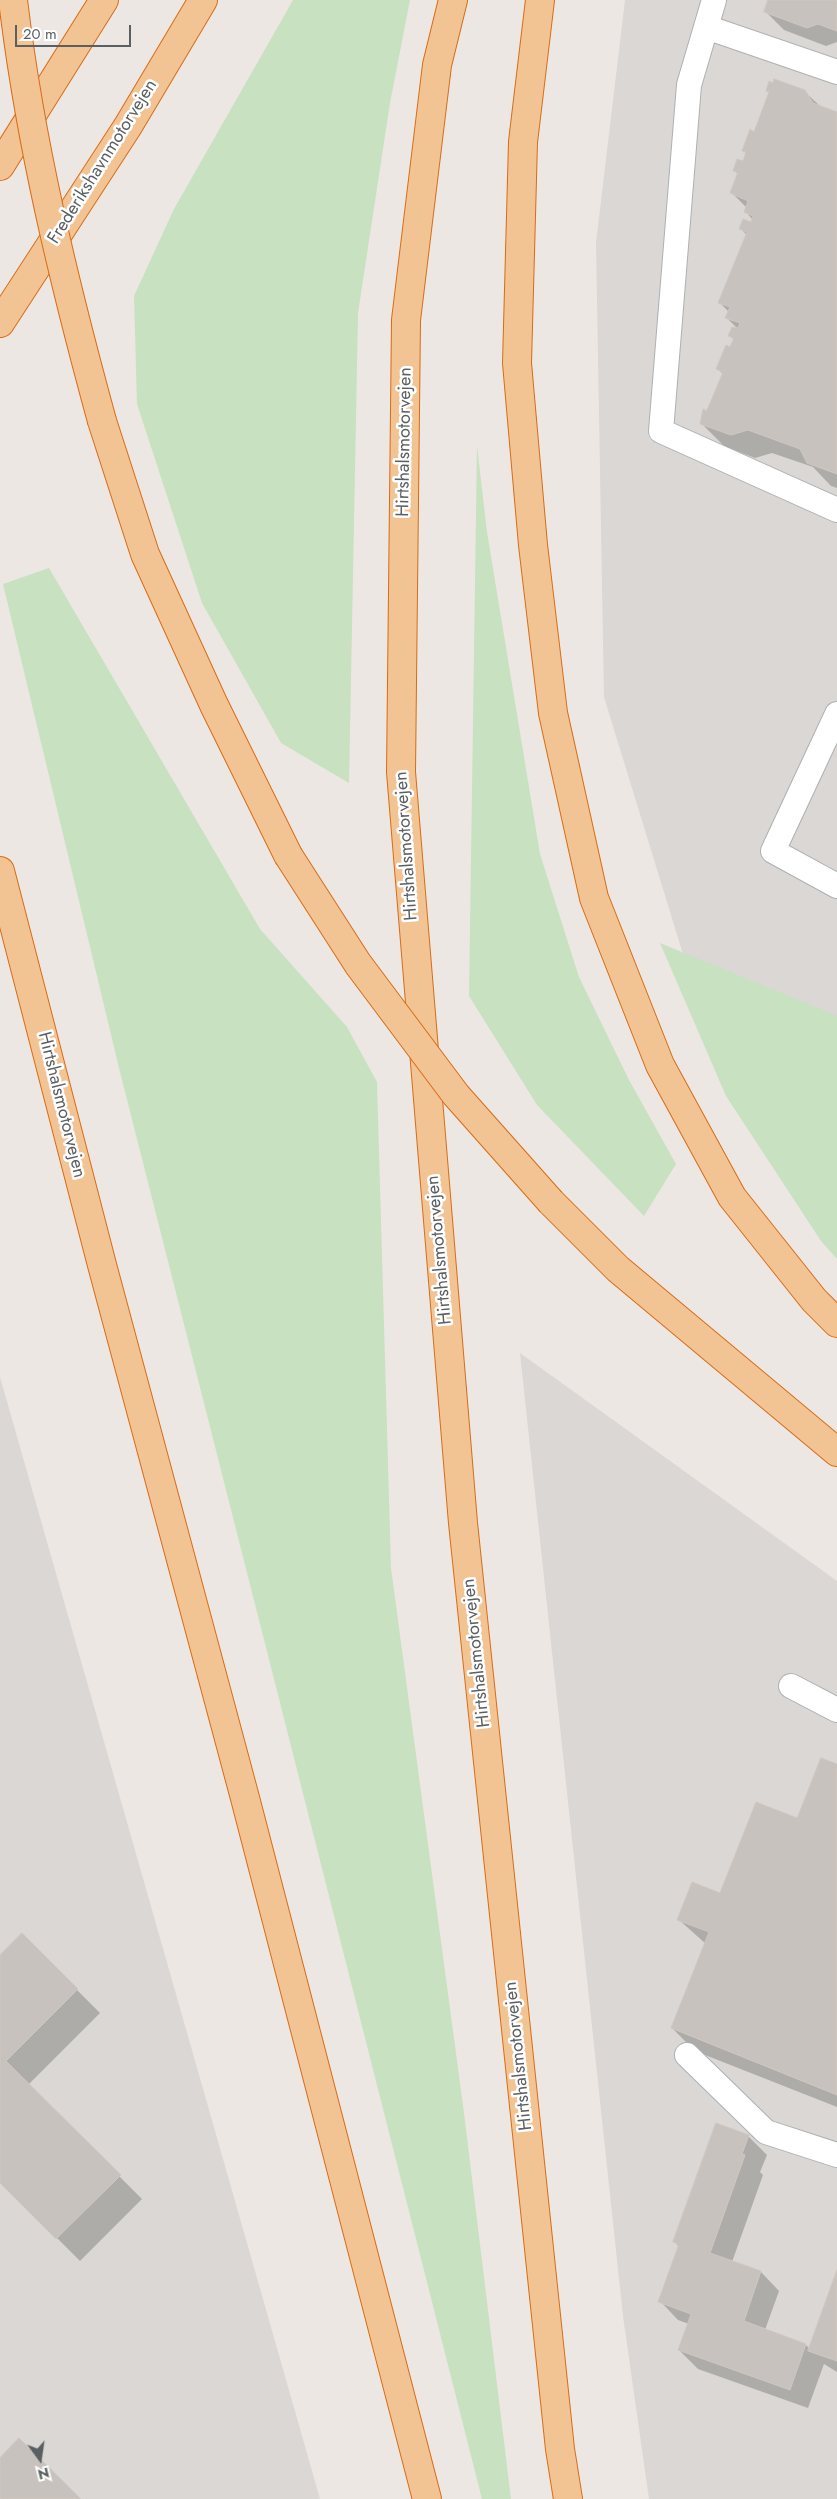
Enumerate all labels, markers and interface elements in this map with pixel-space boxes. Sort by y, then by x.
scale bar [18,15,134,47]
text: 20 m [23,23,57,45]
street label: Frederikshavnmotorvejen [44,76,162,248]
street label: Hirtshalsmotorvejen [393,367,417,517]
street label: Hirtshalsmotorvejen [391,771,423,921]
street label: Hirtshalsmotorvejen [32,1030,90,1180]
street label: Hirtshalsmotorvejen [423,1175,457,1325]
street label: Hirtshalsmotorvejen [458,1577,496,1729]
street label: Hirtshalsmotorvejen [500,1980,538,2132]
north arrow [15,2434,65,2484]
text: N [36,2463,51,2485]

